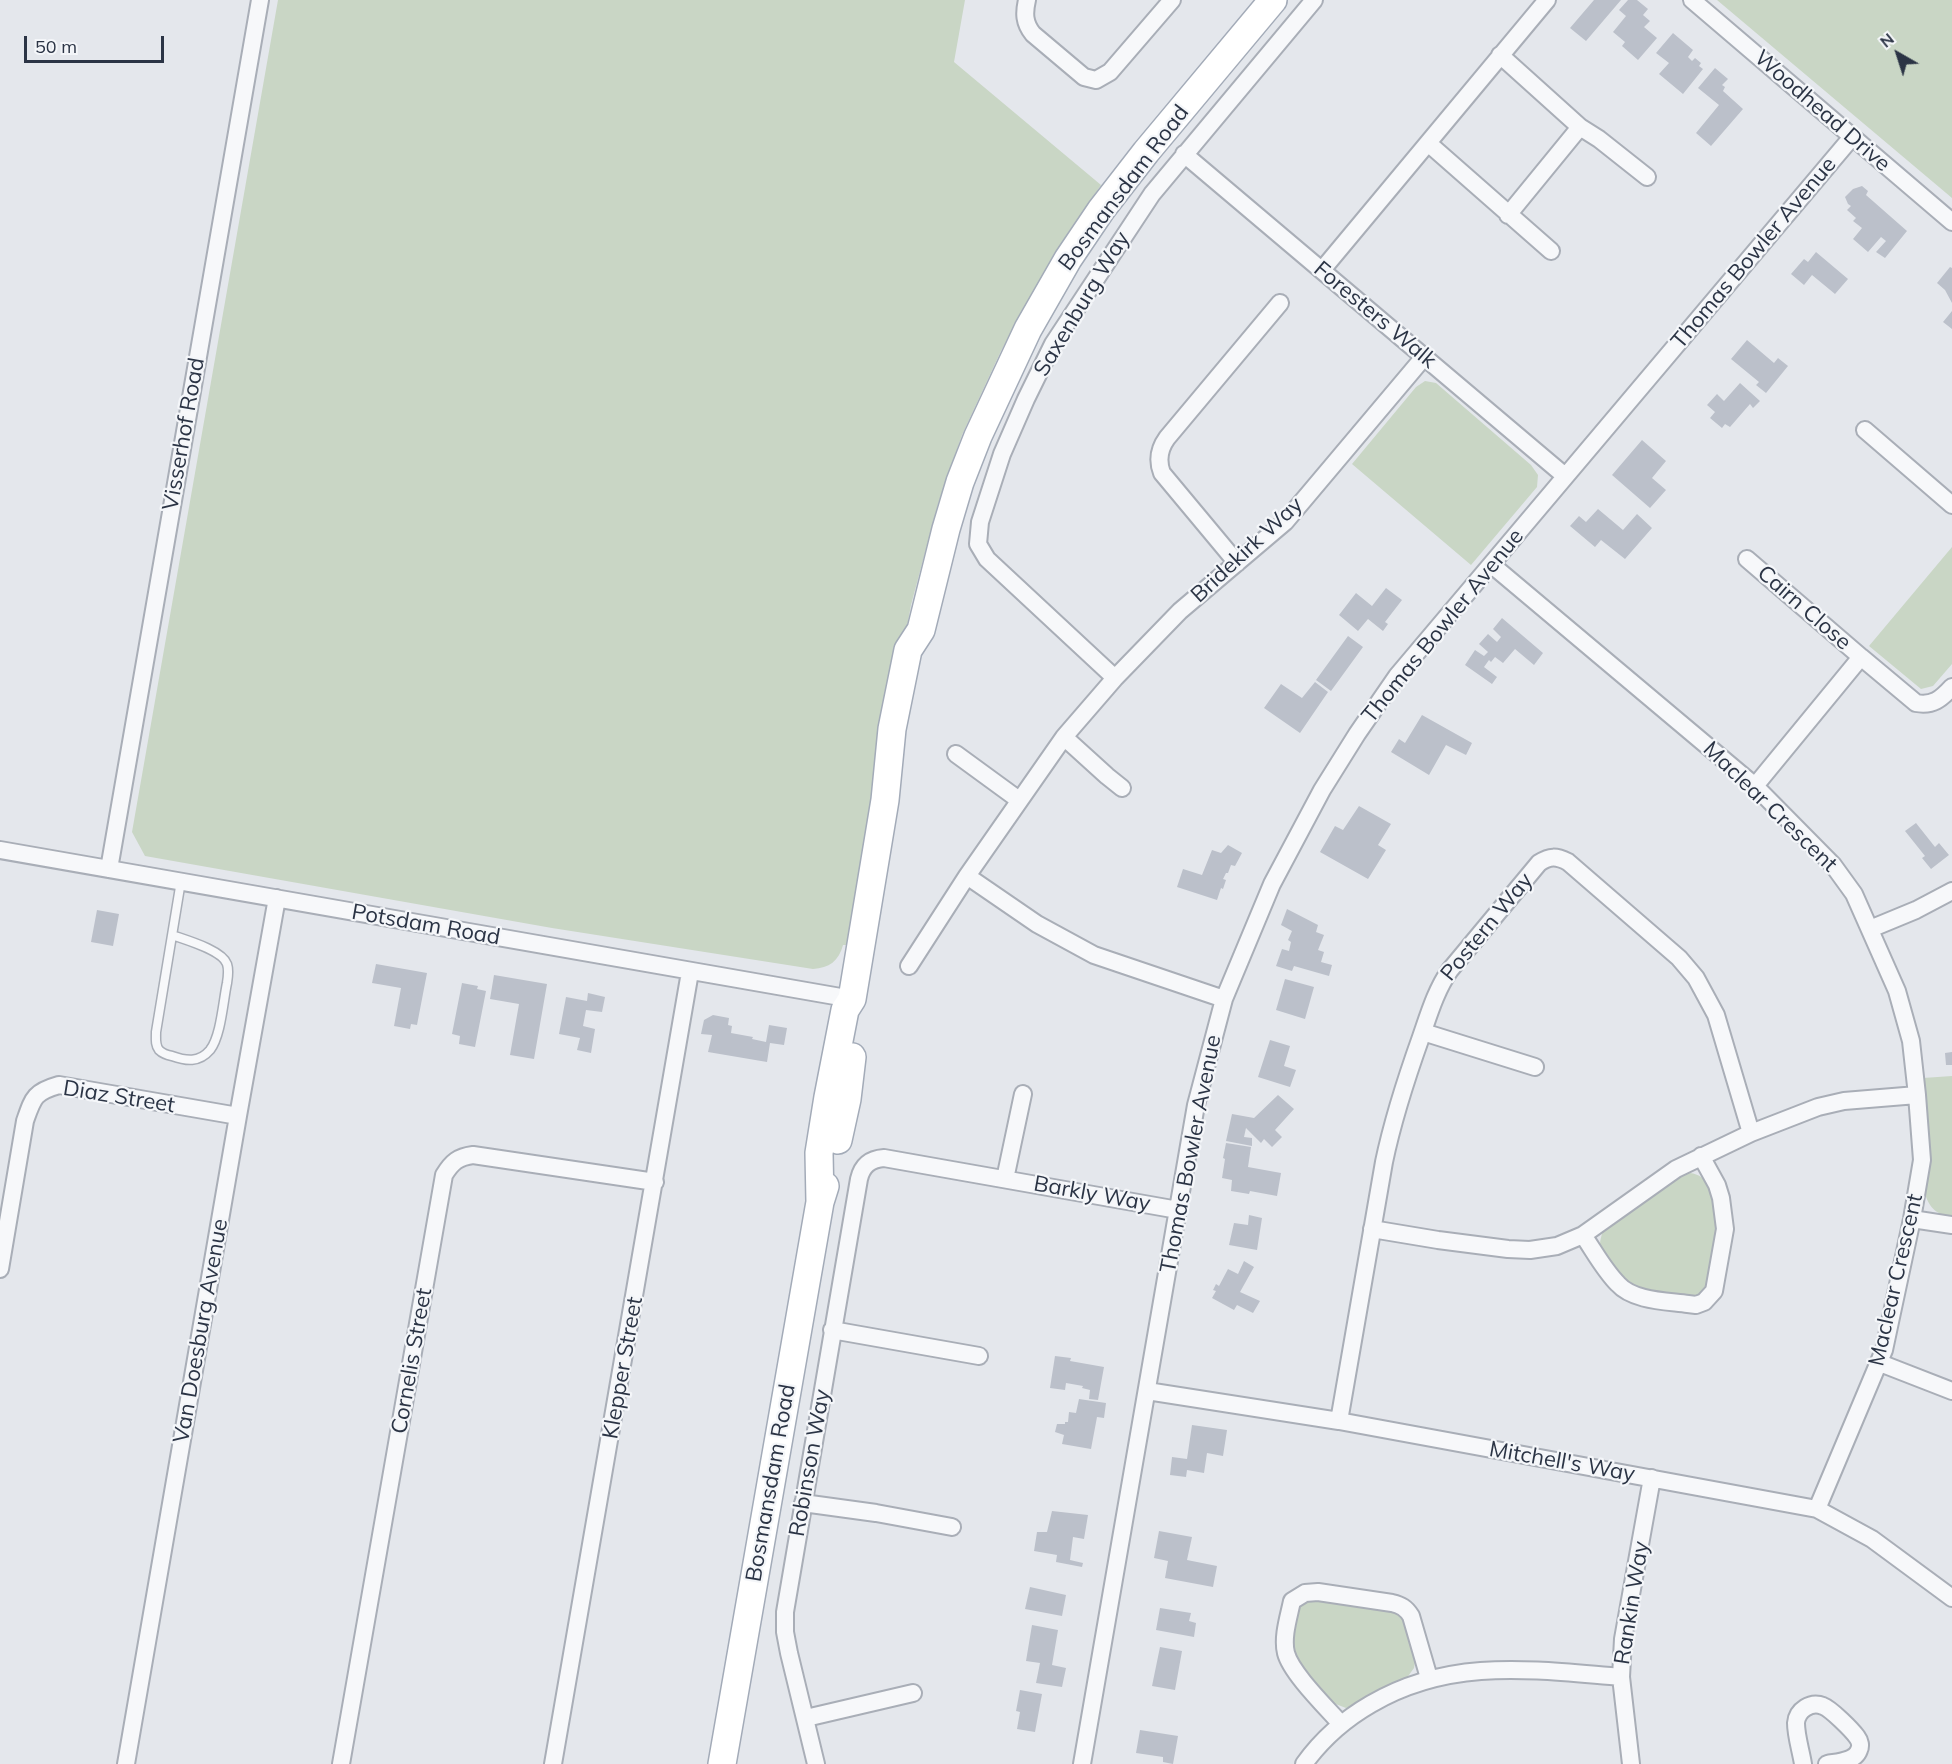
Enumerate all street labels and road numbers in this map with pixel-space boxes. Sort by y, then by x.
street label: Woodhead Drive [1749,45,1895,177]
street label: Bosmansdam Road [1053,100,1195,276]
street label: Thomas Bowler Avenue [1666,152,1842,354]
street label: Saxenburg Way [1028,227,1136,381]
street label: Foresters Walk [1308,256,1442,374]
street label: Visserhof Road [158,355,210,513]
street label: Bridekirk Way [1186,492,1308,608]
street label: Thomas Bowler Avenue [1357,524,1529,728]
street label: Cairn Close [1752,560,1856,656]
street label: Maclear Crescent [1697,736,1843,878]
street label: Postern Way [1435,868,1539,986]
street label: Potsdam Road [350,899,502,951]
street label: Thomas Bowler Avenue [1155,1033,1227,1275]
street label: Diaz Street [61,1075,177,1119]
street label: Barkly Way [1032,1171,1152,1217]
street label: Maclear Crescent [1863,1191,1929,1369]
street label: Van Doesburg Avenue [168,1217,234,1445]
street label: Cornelis Street [386,1286,438,1436]
street label: Klepper Street [597,1295,649,1441]
street label: Bosmansdam Road [741,1382,801,1584]
street label: Robinson Way [784,1387,836,1539]
street label: Mitchell's Way [1487,1436,1637,1488]
street label: Rankin Way [1609,1539,1655,1667]

